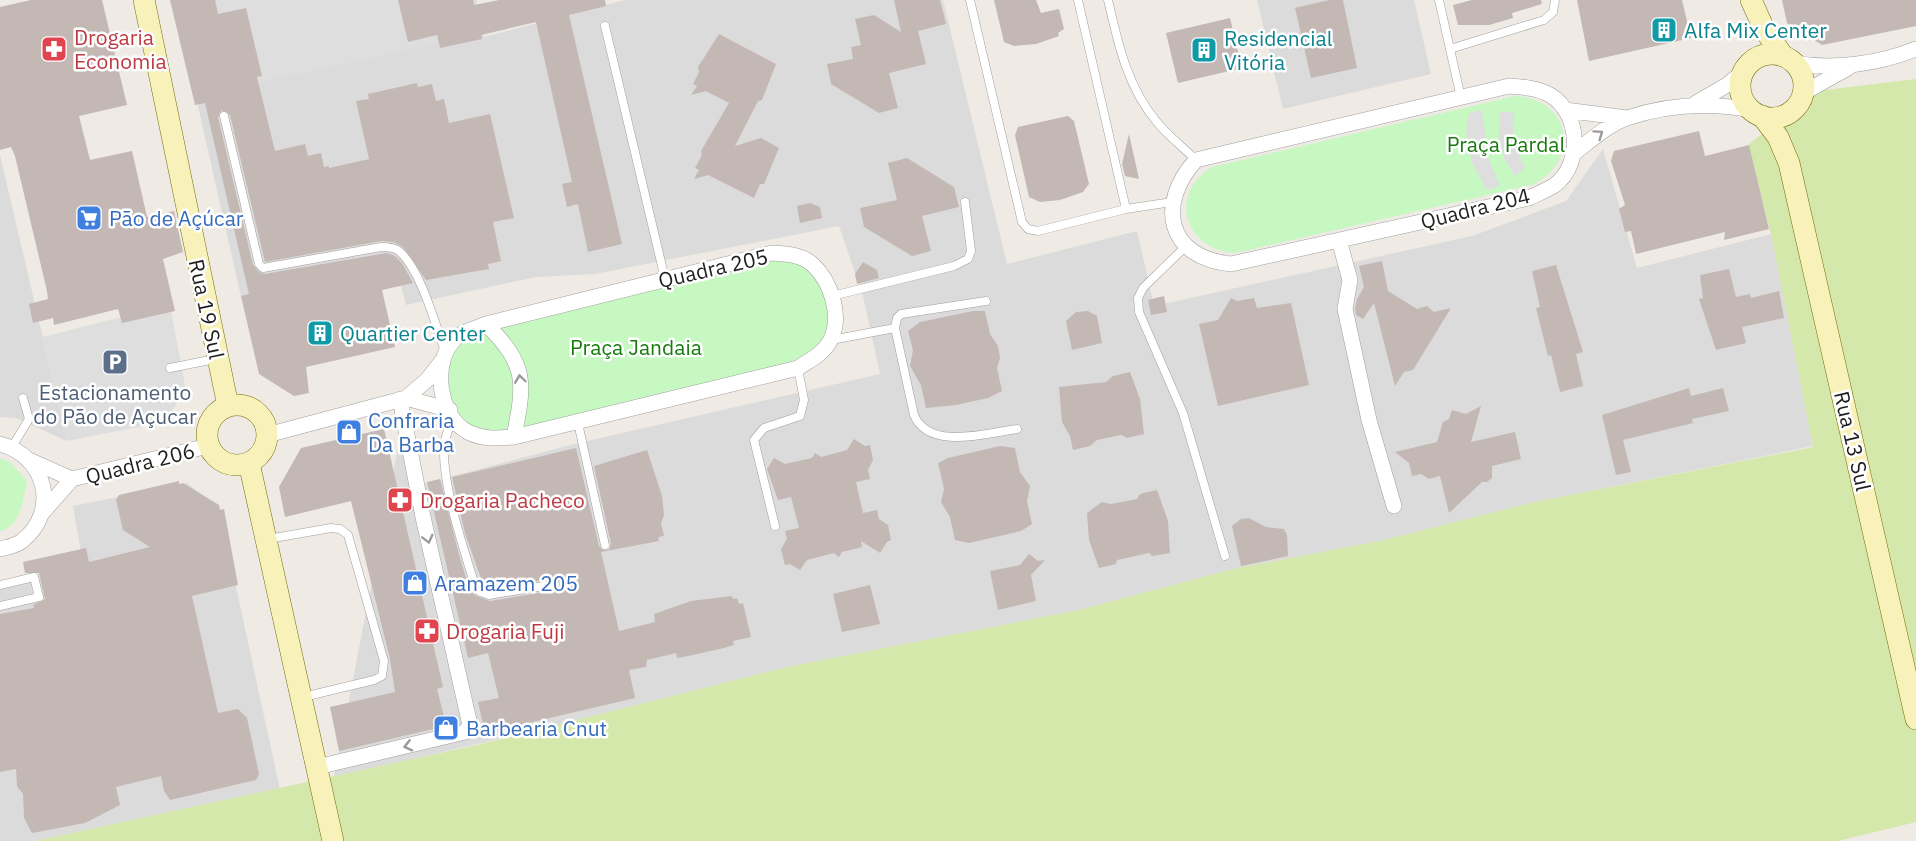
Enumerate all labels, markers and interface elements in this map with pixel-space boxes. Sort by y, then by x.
building icon: Alfa Mix Center [1649,15,1679,45]
place label: Alfa Mix Center [1684,16,1827,44]
place label: Drogaria Economia [74,23,167,75]
place label: Residencial Vitória [1224,24,1333,76]
pharmacy icon: Drogaria Economia [39,34,69,64]
building icon: Residencial Vitória [1189,35,1219,65]
park label: Praça Pardal [1447,130,1566,158]
one-way arrow [1592,131,1603,142]
street label: Quadra 204 [1417,181,1533,235]
supermarket icon: Pão de Açúcar [74,203,104,233]
place label: Pão de Açúcar [109,204,244,232]
street label: Quadra 205 [655,242,771,294]
street label: Rua 19 Sul [183,256,231,362]
building icon: Quartier Center [305,318,335,348]
place label: Quartier Center [340,319,486,347]
park label: Praça Jandaia [570,333,702,361]
parking icon: Estacionamento do Pão de Açucar [100,347,130,377]
one-way arrow [515,375,527,384]
place label: Estacionamento do Pão de Açucar [33,378,197,430]
street label: Rua 13 Sul [1828,388,1878,494]
place label: Confraria Da Barba [368,406,455,458]
shop icon: Confraria Da Barba [334,417,364,447]
street label: Quadra 206 [82,436,198,490]
pharmacy icon: Drogaria Pacheco [385,485,415,515]
place label: Drogaria Pacheco [420,486,585,514]
one-way arrow [420,534,433,544]
shop icon: Aramazem 205 [400,568,430,598]
place label: Aramazem 205 [434,569,578,597]
pharmacy icon: Drogaria Fuji [412,616,442,646]
place label: Drogaria Fuji [446,617,564,645]
shop icon: Barbearia Cnut [431,713,461,743]
place label: Barbearia Cnut [466,714,607,742]
one-way arrow [403,738,413,751]

